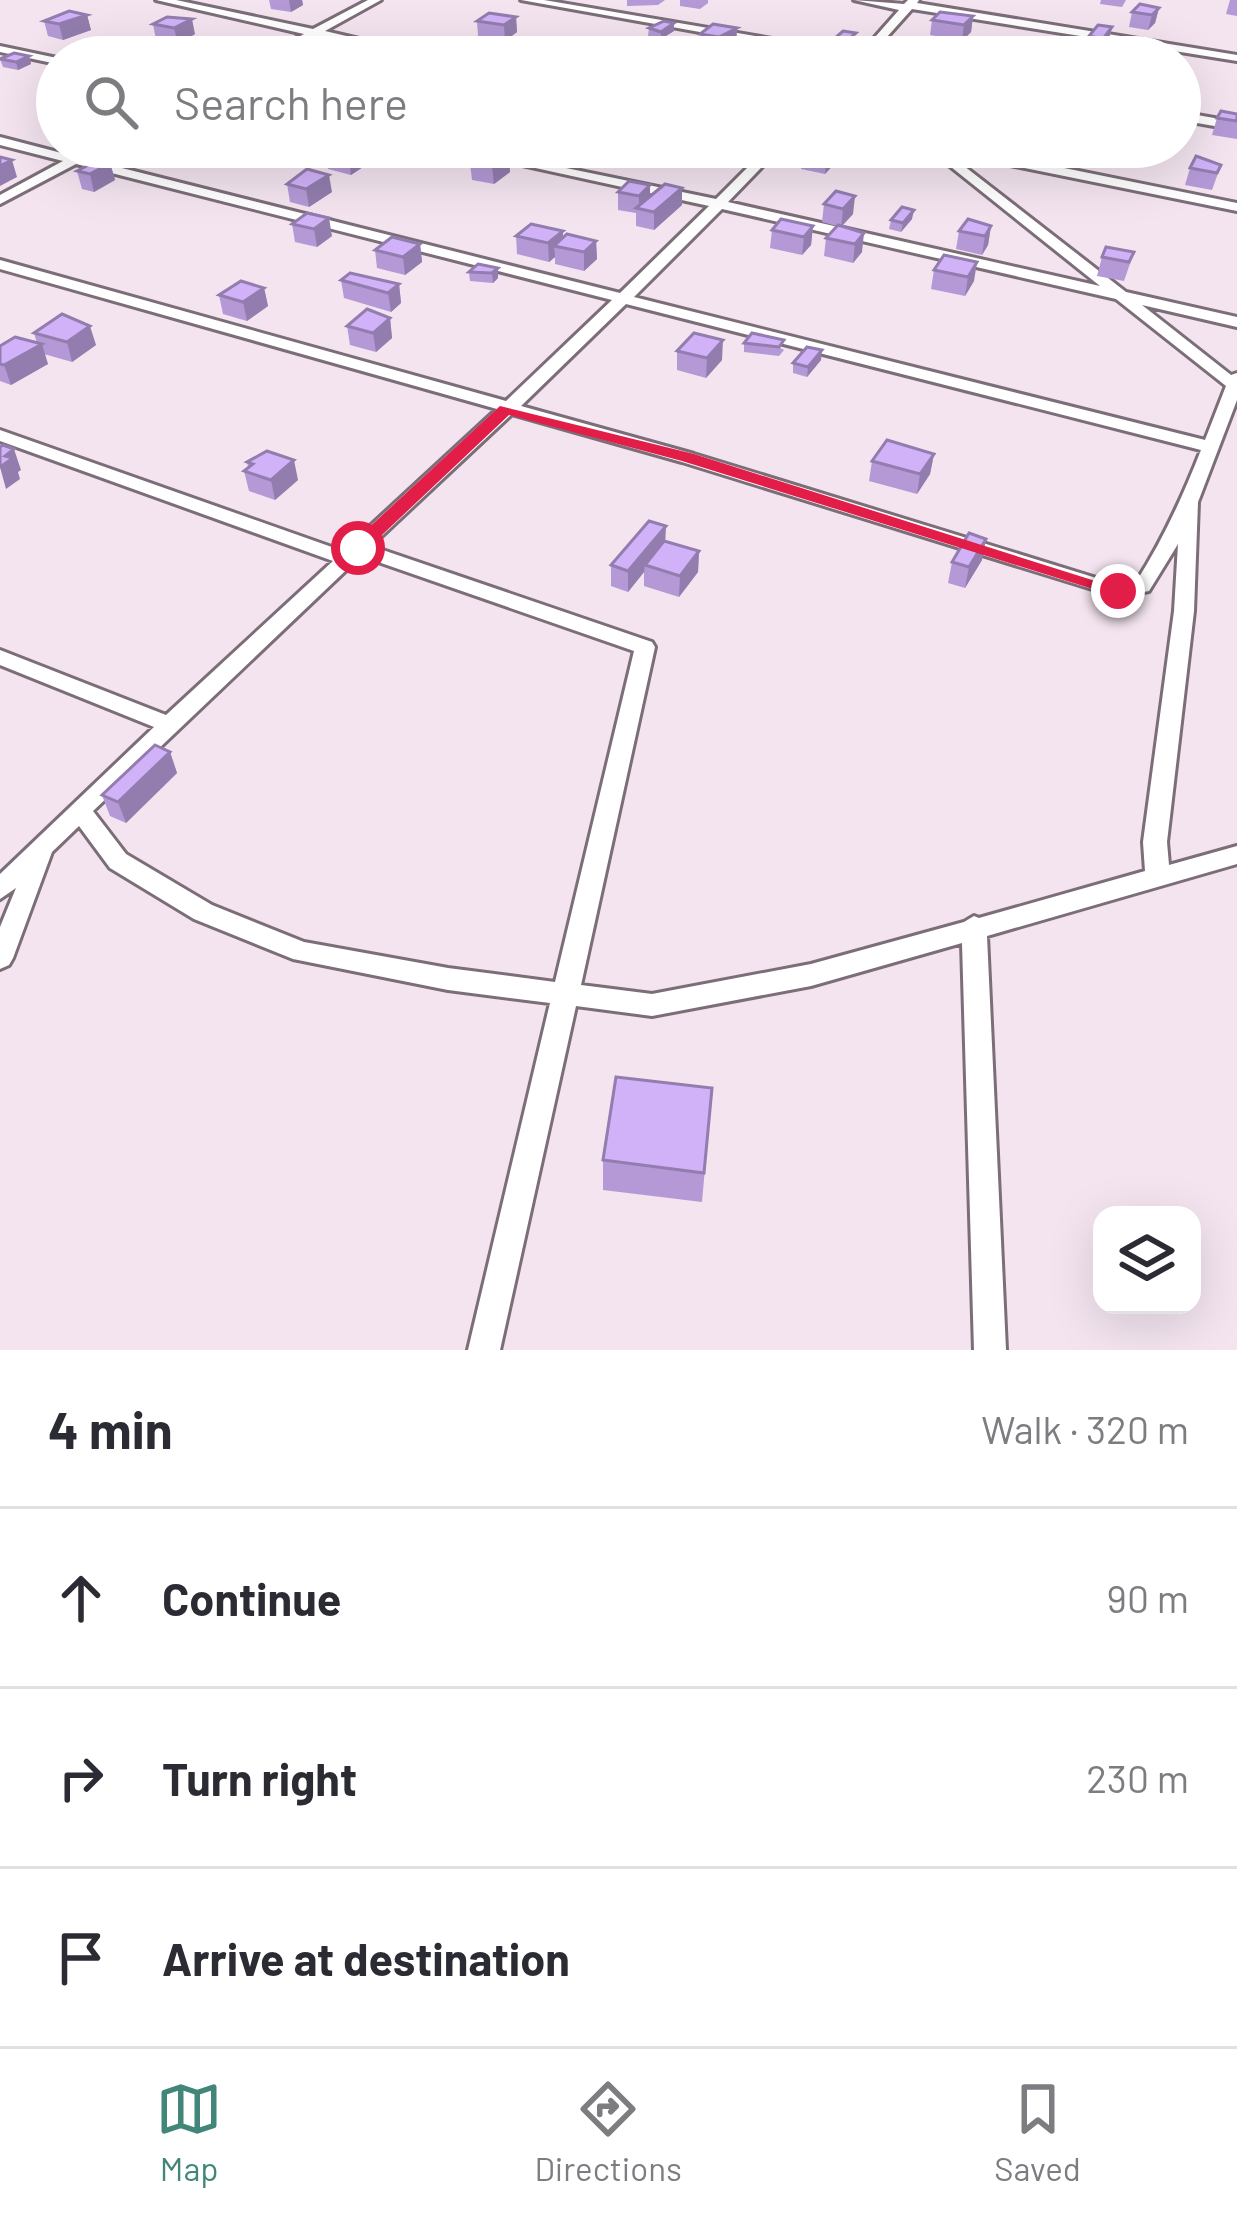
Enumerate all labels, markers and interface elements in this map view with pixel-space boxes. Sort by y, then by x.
search box [36,36,1201,168]
icon: search [78,69,144,135]
text: Search here [174,75,408,129]
route start [331,521,385,575]
route end [1091,564,1145,618]
map controls [1093,1206,1201,1314]
button: layers [1093,1206,1201,1314]
text: 4 min [48,1398,173,1459]
text: Walk · 320 m [981,1405,1189,1452]
icon: ahead [48,1565,114,1631]
text: Continue [162,1571,341,1625]
text: 90 m [1107,1574,1189,1621]
icon: right [48,1745,114,1811]
text: Turn right [162,1751,357,1805]
text: 230 m [1086,1754,1189,1801]
icon: arrive [48,1925,114,1991]
text: Arrive at destination [162,1931,570,1985]
tab: Map [156,2076,222,2188]
tab: Directions [534,2076,682,2188]
tab: Saved [994,2076,1081,2188]

